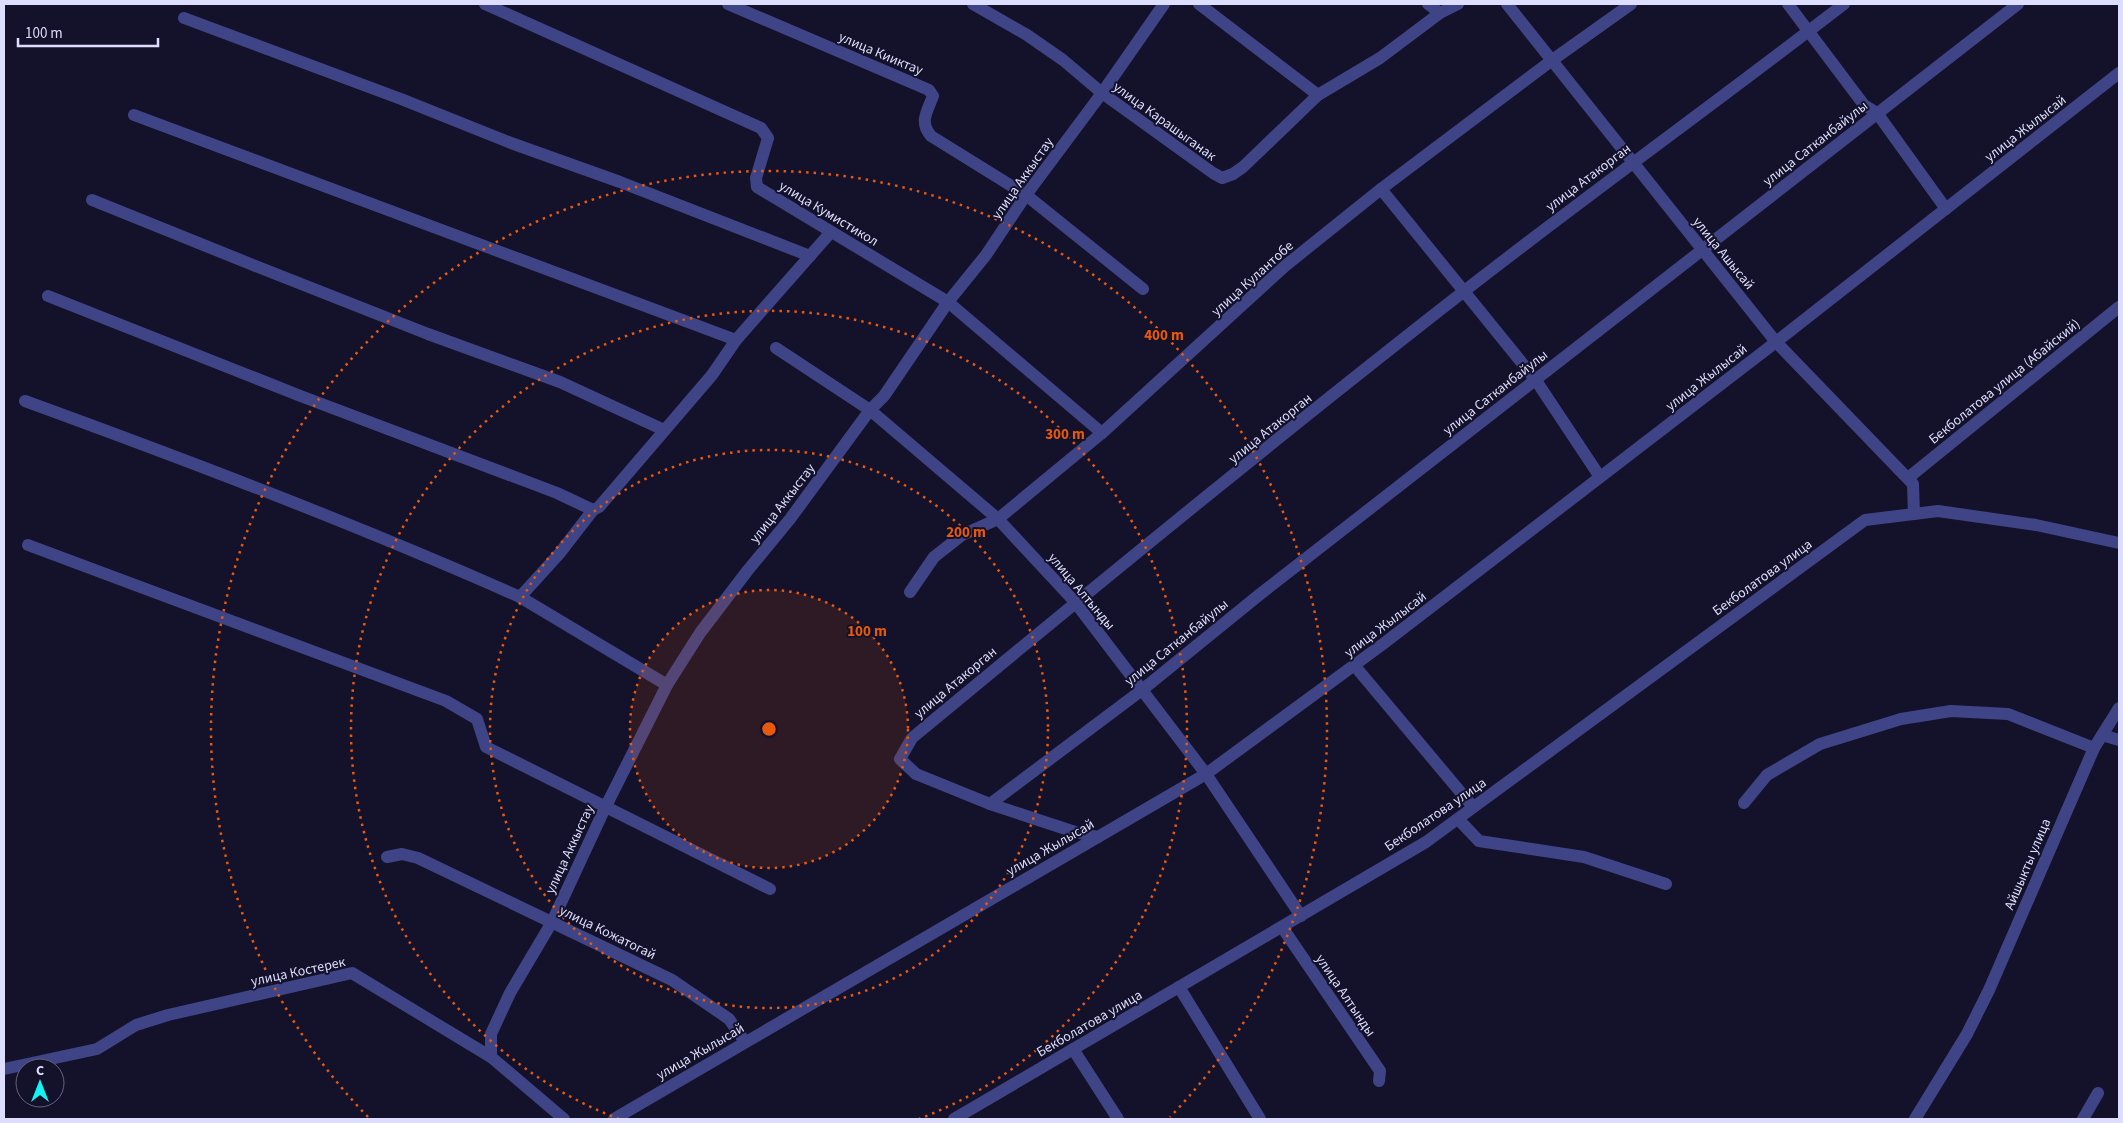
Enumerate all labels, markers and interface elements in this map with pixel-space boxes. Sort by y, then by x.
scale bar [18,15,158,47]
text: 100 m [25,23,63,44]
street label: улица Кииктау [835,27,926,81]
street label: улица Карашыганак [1109,77,1220,166]
street label: улица Жылысай [1981,91,2071,167]
street label: улица Сатканбайулы [1759,96,1872,191]
street label: улица Аккыстау [987,133,1059,224]
street label: улица Атакорган [1542,139,1636,217]
street label: улица Кумистикол [775,176,882,252]
street label: улица Ашысай [1688,213,1759,294]
street label: улица Кулантобе [1207,236,1298,321]
street label: Бекболатова улица (Абайский) [1925,314,2085,449]
text: 400 m [1144,325,1184,346]
street label: улица Жылысай [1662,340,1752,416]
street label: улица Сатканбайулы [1439,345,1552,440]
street label: улица Атакорган [1225,389,1317,469]
text: 300 m [1045,424,1085,445]
street label: улица Аккыстау [745,459,821,548]
text: 200 m [946,522,986,543]
street label: Бекболатова улица [1709,535,1817,621]
street label: улица Алтынды [1043,549,1120,635]
street label: улица Жылысай [1340,587,1431,662]
street label: улица Сатканбайулы [1120,595,1233,691]
text: 100 m [847,621,887,642]
street label: улица Атакорган [910,642,1001,723]
centre of rings [760,720,778,738]
street label: Бекболатова улица [1381,773,1490,856]
street label: улица Аккыстау [540,801,600,897]
street label: улица Жылысай [1003,815,1098,881]
street label: Айшыкты улица [2000,816,2056,913]
street label: улица Кожатогай [556,901,659,965]
street label: улица Алтынды [1310,950,1380,1041]
street label: улица Костерек [249,952,347,992]
street label: Бекболатова улица [1033,985,1146,1062]
street label: улица Жылысай [653,1019,748,1085]
north arrow [15,1058,65,1108]
text: С [36,1061,44,1081]

